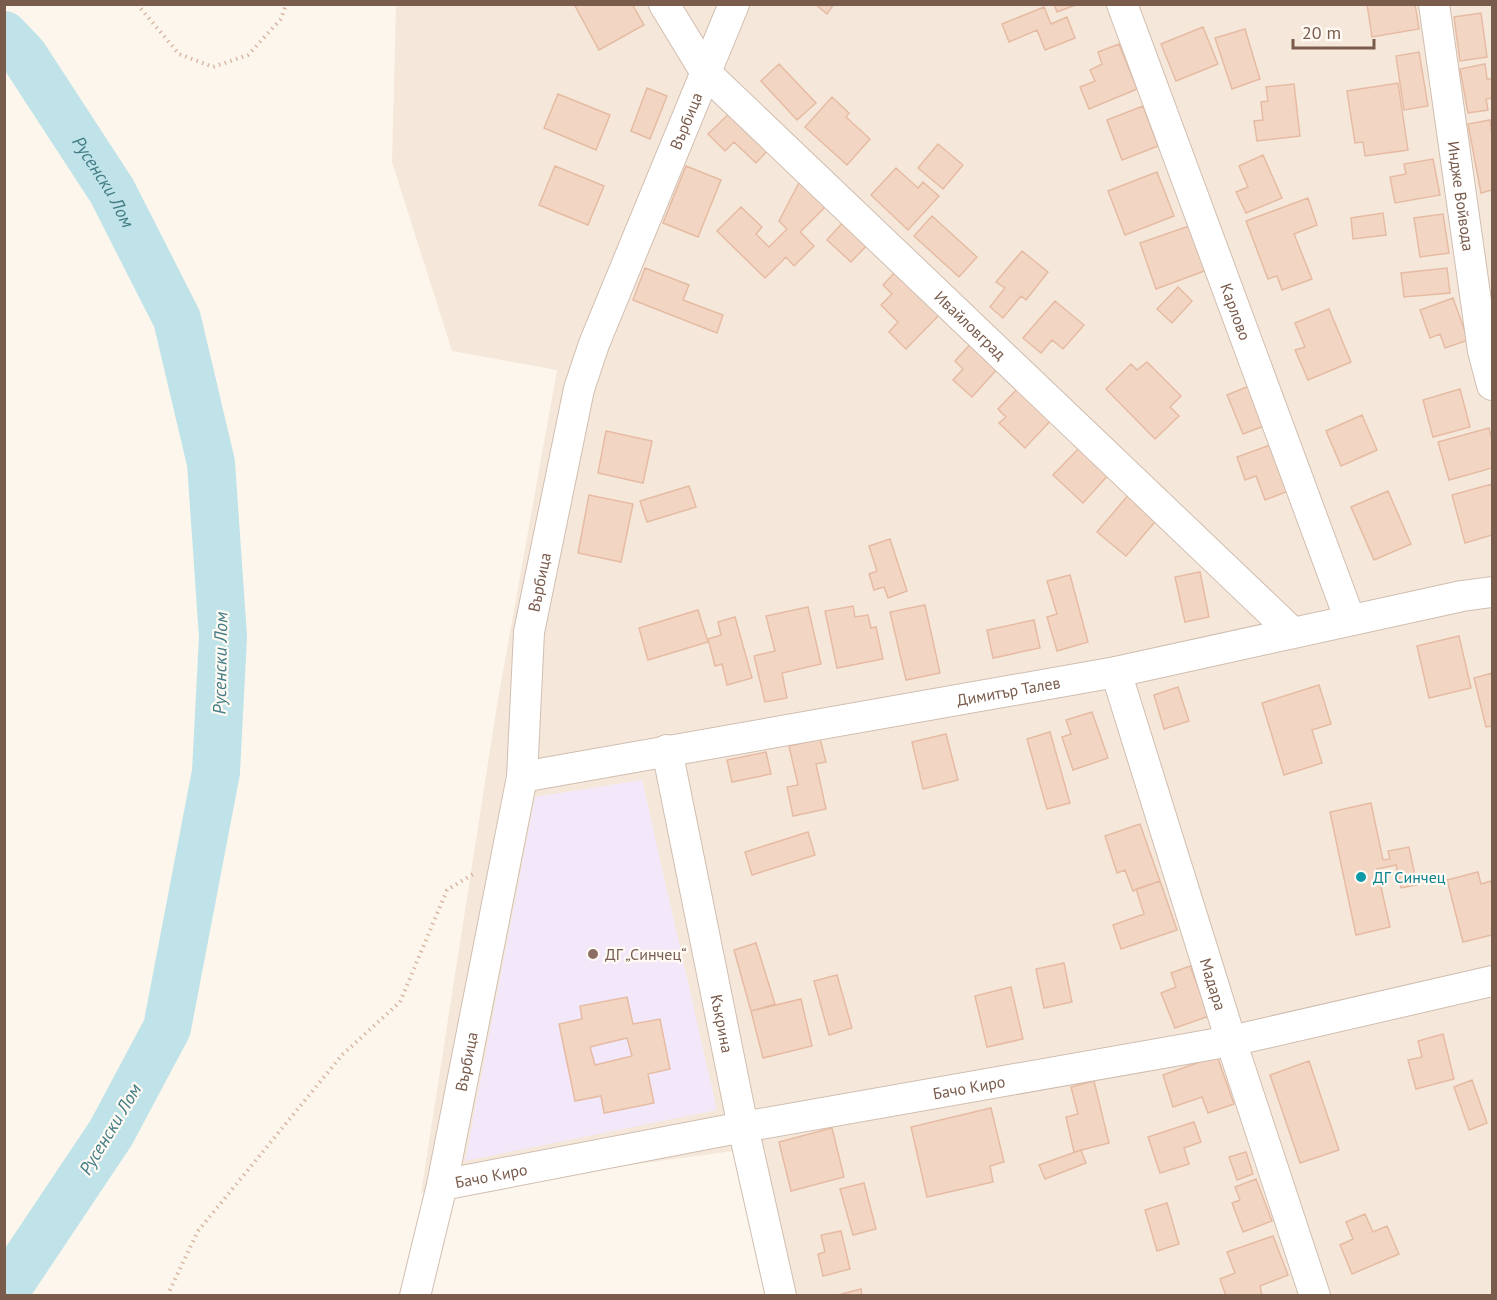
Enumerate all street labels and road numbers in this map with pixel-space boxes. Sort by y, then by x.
street label: Върбица [665,89,707,152]
street label: Индже Войвода [1443,140,1479,252]
street label: Карлово [1216,280,1256,343]
street label: Ивайловград [930,286,1010,364]
street label: Върбица [523,551,555,614]
street label: Димитър Талев [955,672,1062,710]
street label: Мадара [1196,956,1231,1013]
street label: Къкрина [706,993,738,1054]
street label: Върбица [451,1030,482,1093]
street label: Бачо Киро [931,1071,1007,1103]
street label: Бачо Киро [453,1159,529,1192]

